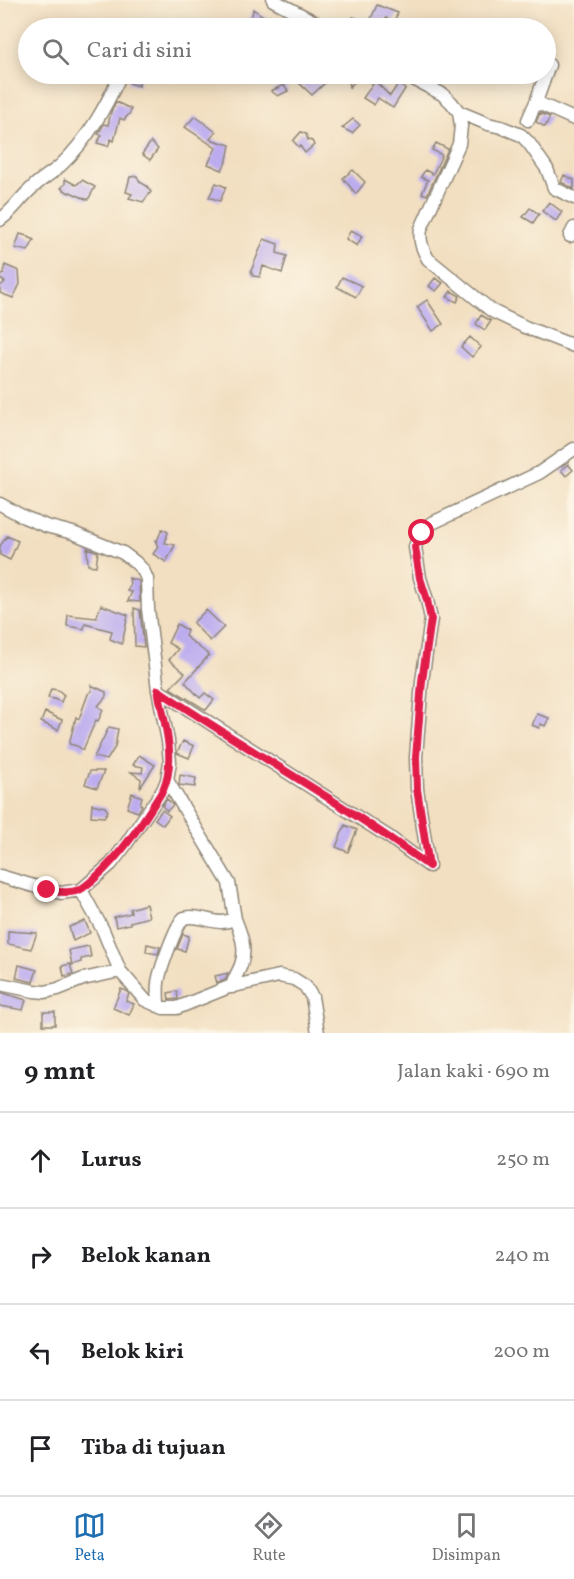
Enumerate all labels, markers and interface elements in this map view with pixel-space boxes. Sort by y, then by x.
search box [18,18,556,84]
icon: search [39,35,72,68]
text: Cari di sini [87,36,192,67]
route start [408,519,434,545]
route end [33,876,59,902]
text: 9 mnt [24,1054,95,1090]
text: Jalan kaki · 690 m [397,1058,550,1086]
icon: ahead [24,1144,57,1177]
text: Lurus [81,1145,142,1176]
text: 250 m [496,1146,550,1174]
icon: right [24,1240,57,1273]
text: Belok kanan [81,1241,211,1272]
text: 240 m [495,1242,550,1270]
icon: left [24,1336,57,1369]
text: Belok kiri [81,1337,184,1368]
text: 200 m [493,1338,550,1366]
icon: arrive [24,1432,57,1465]
text: Tiba di tujuan [81,1433,226,1464]
tab: Peta [73,1509,106,1567]
tab: Rute [252,1509,285,1567]
tab: Disimpan [432,1509,501,1567]

